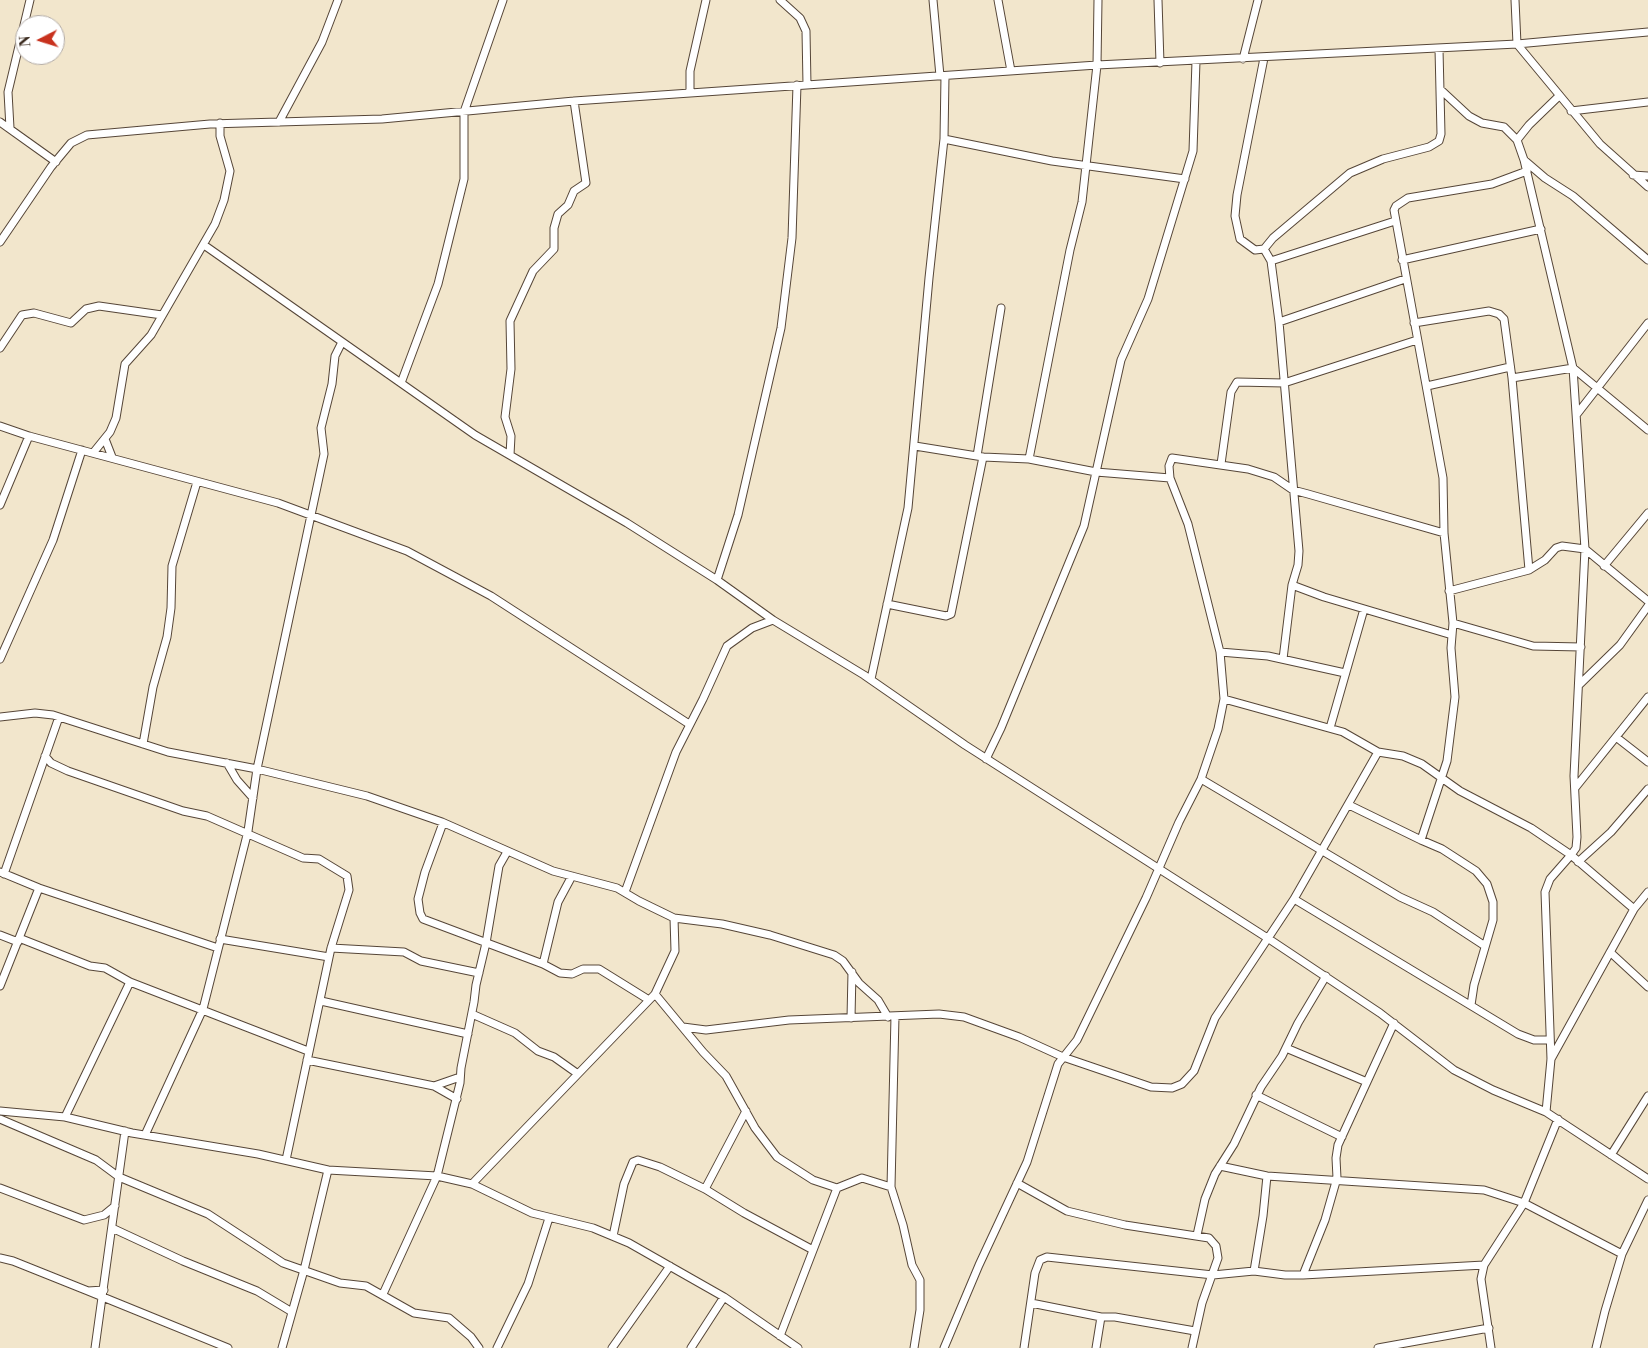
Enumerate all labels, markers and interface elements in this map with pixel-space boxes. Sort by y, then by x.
north arrow [15,15,65,65]
text: N [17,35,36,48]

